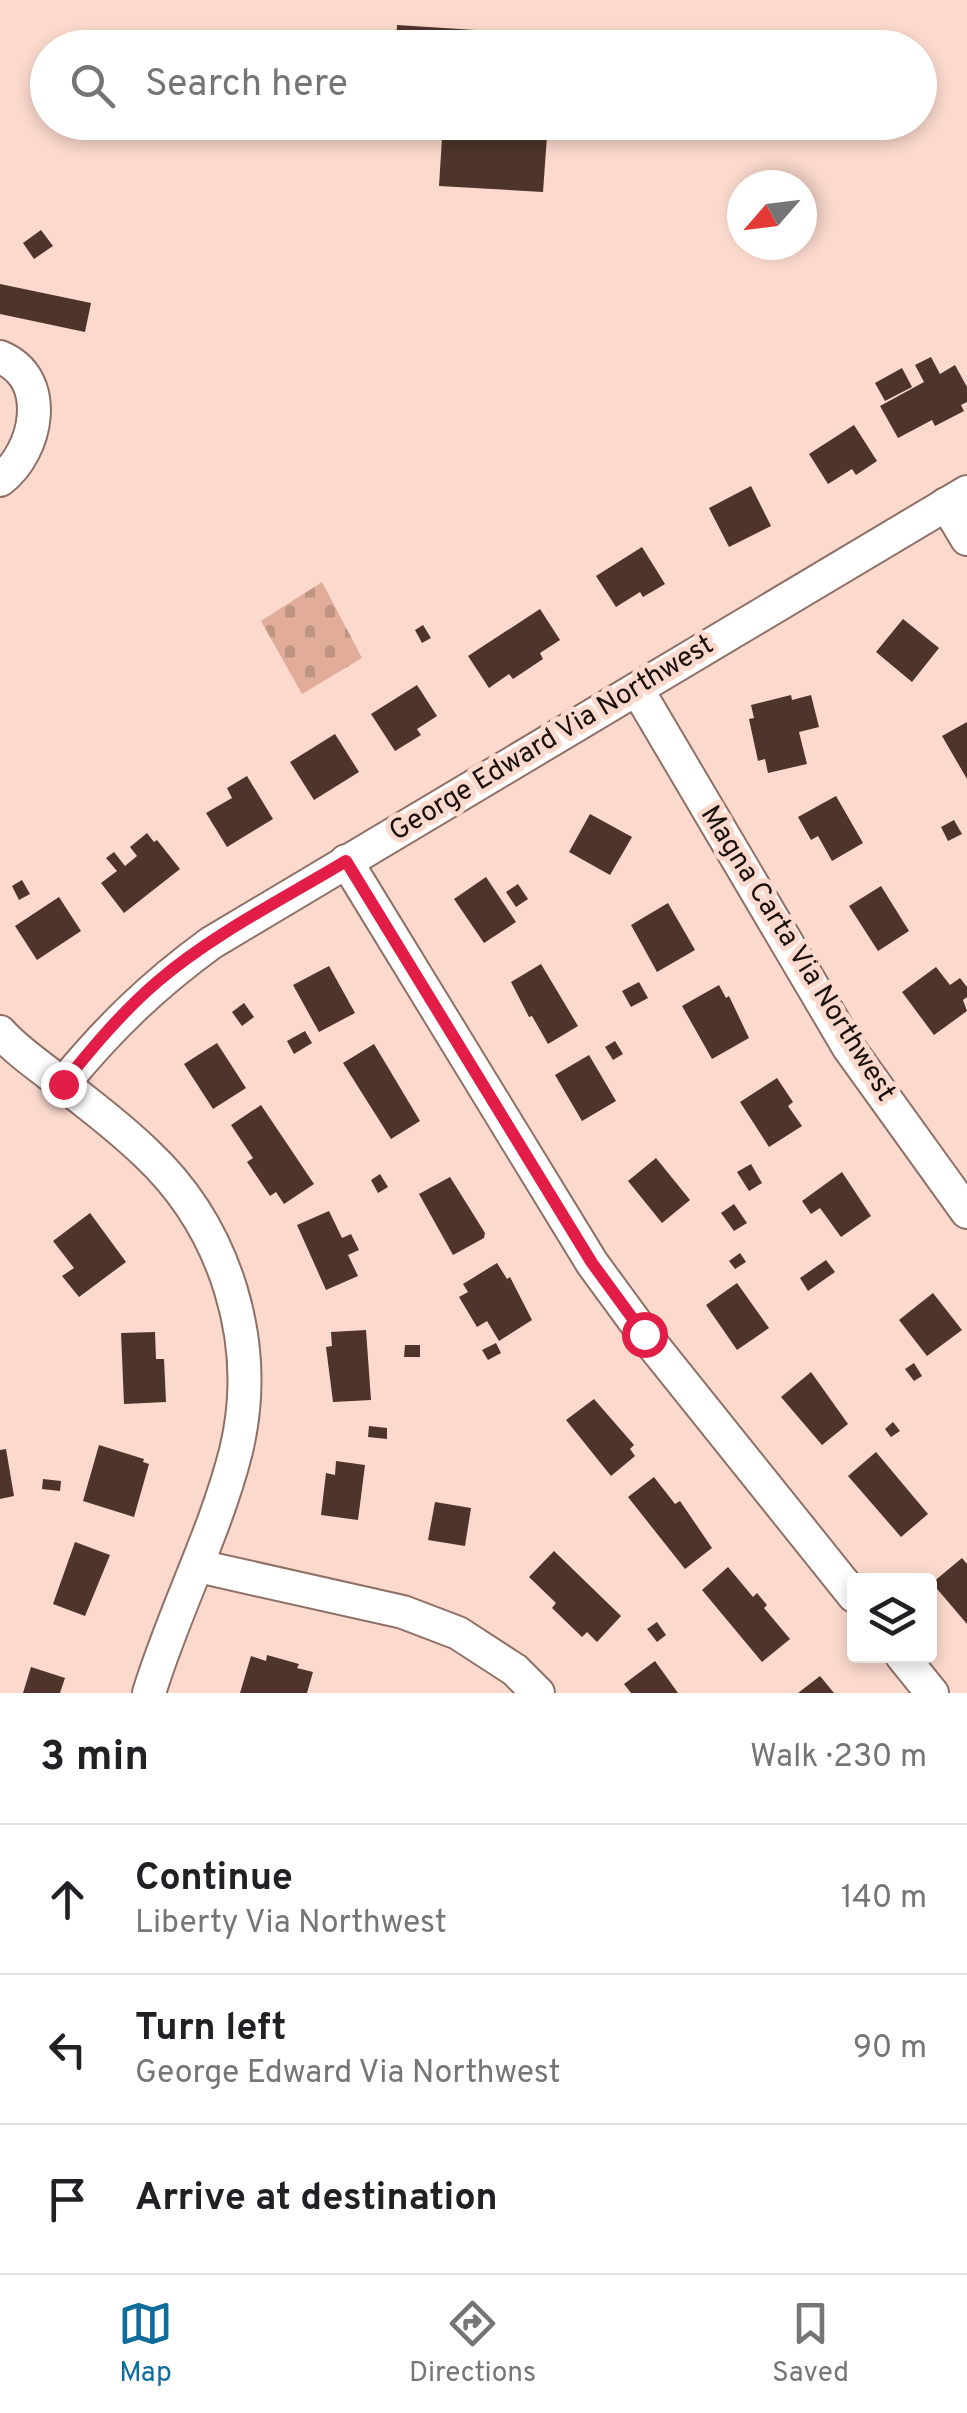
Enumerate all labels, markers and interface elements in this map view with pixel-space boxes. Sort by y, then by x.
search box [30,30,937,140]
icon: search [65,58,120,113]
text: Search here [145,61,348,110]
north arrow [727,170,817,260]
street label: George Edward Via Northwest [383,628,721,850]
street label: Magna Carta Via Northwest [691,800,903,1108]
route end [41,1062,87,1108]
route start [622,1312,668,1358]
map controls [847,1573,937,1663]
button: layers [847,1573,937,1663]
text: 3 min [40,1732,149,1785]
text: Walk · 230 m [750,1738,927,1778]
text: Continue [135,1855,293,1904]
icon: ahead [40,1872,95,1927]
text: 140 m [841,1879,927,1919]
text: Liberty Via Northwest [135,1904,447,1944]
text: Turn left [135,2005,287,2054]
icon: left [40,2022,95,2077]
text: 90 m [853,2029,927,2069]
text: George Edward Via Northwest [135,2054,561,2094]
icon: arrive [40,2172,95,2227]
text: Arrive at destination [135,2175,498,2224]
tab: Map [118,2296,173,2392]
tab: Directions [409,2296,536,2392]
tab: Saved [772,2296,849,2392]

